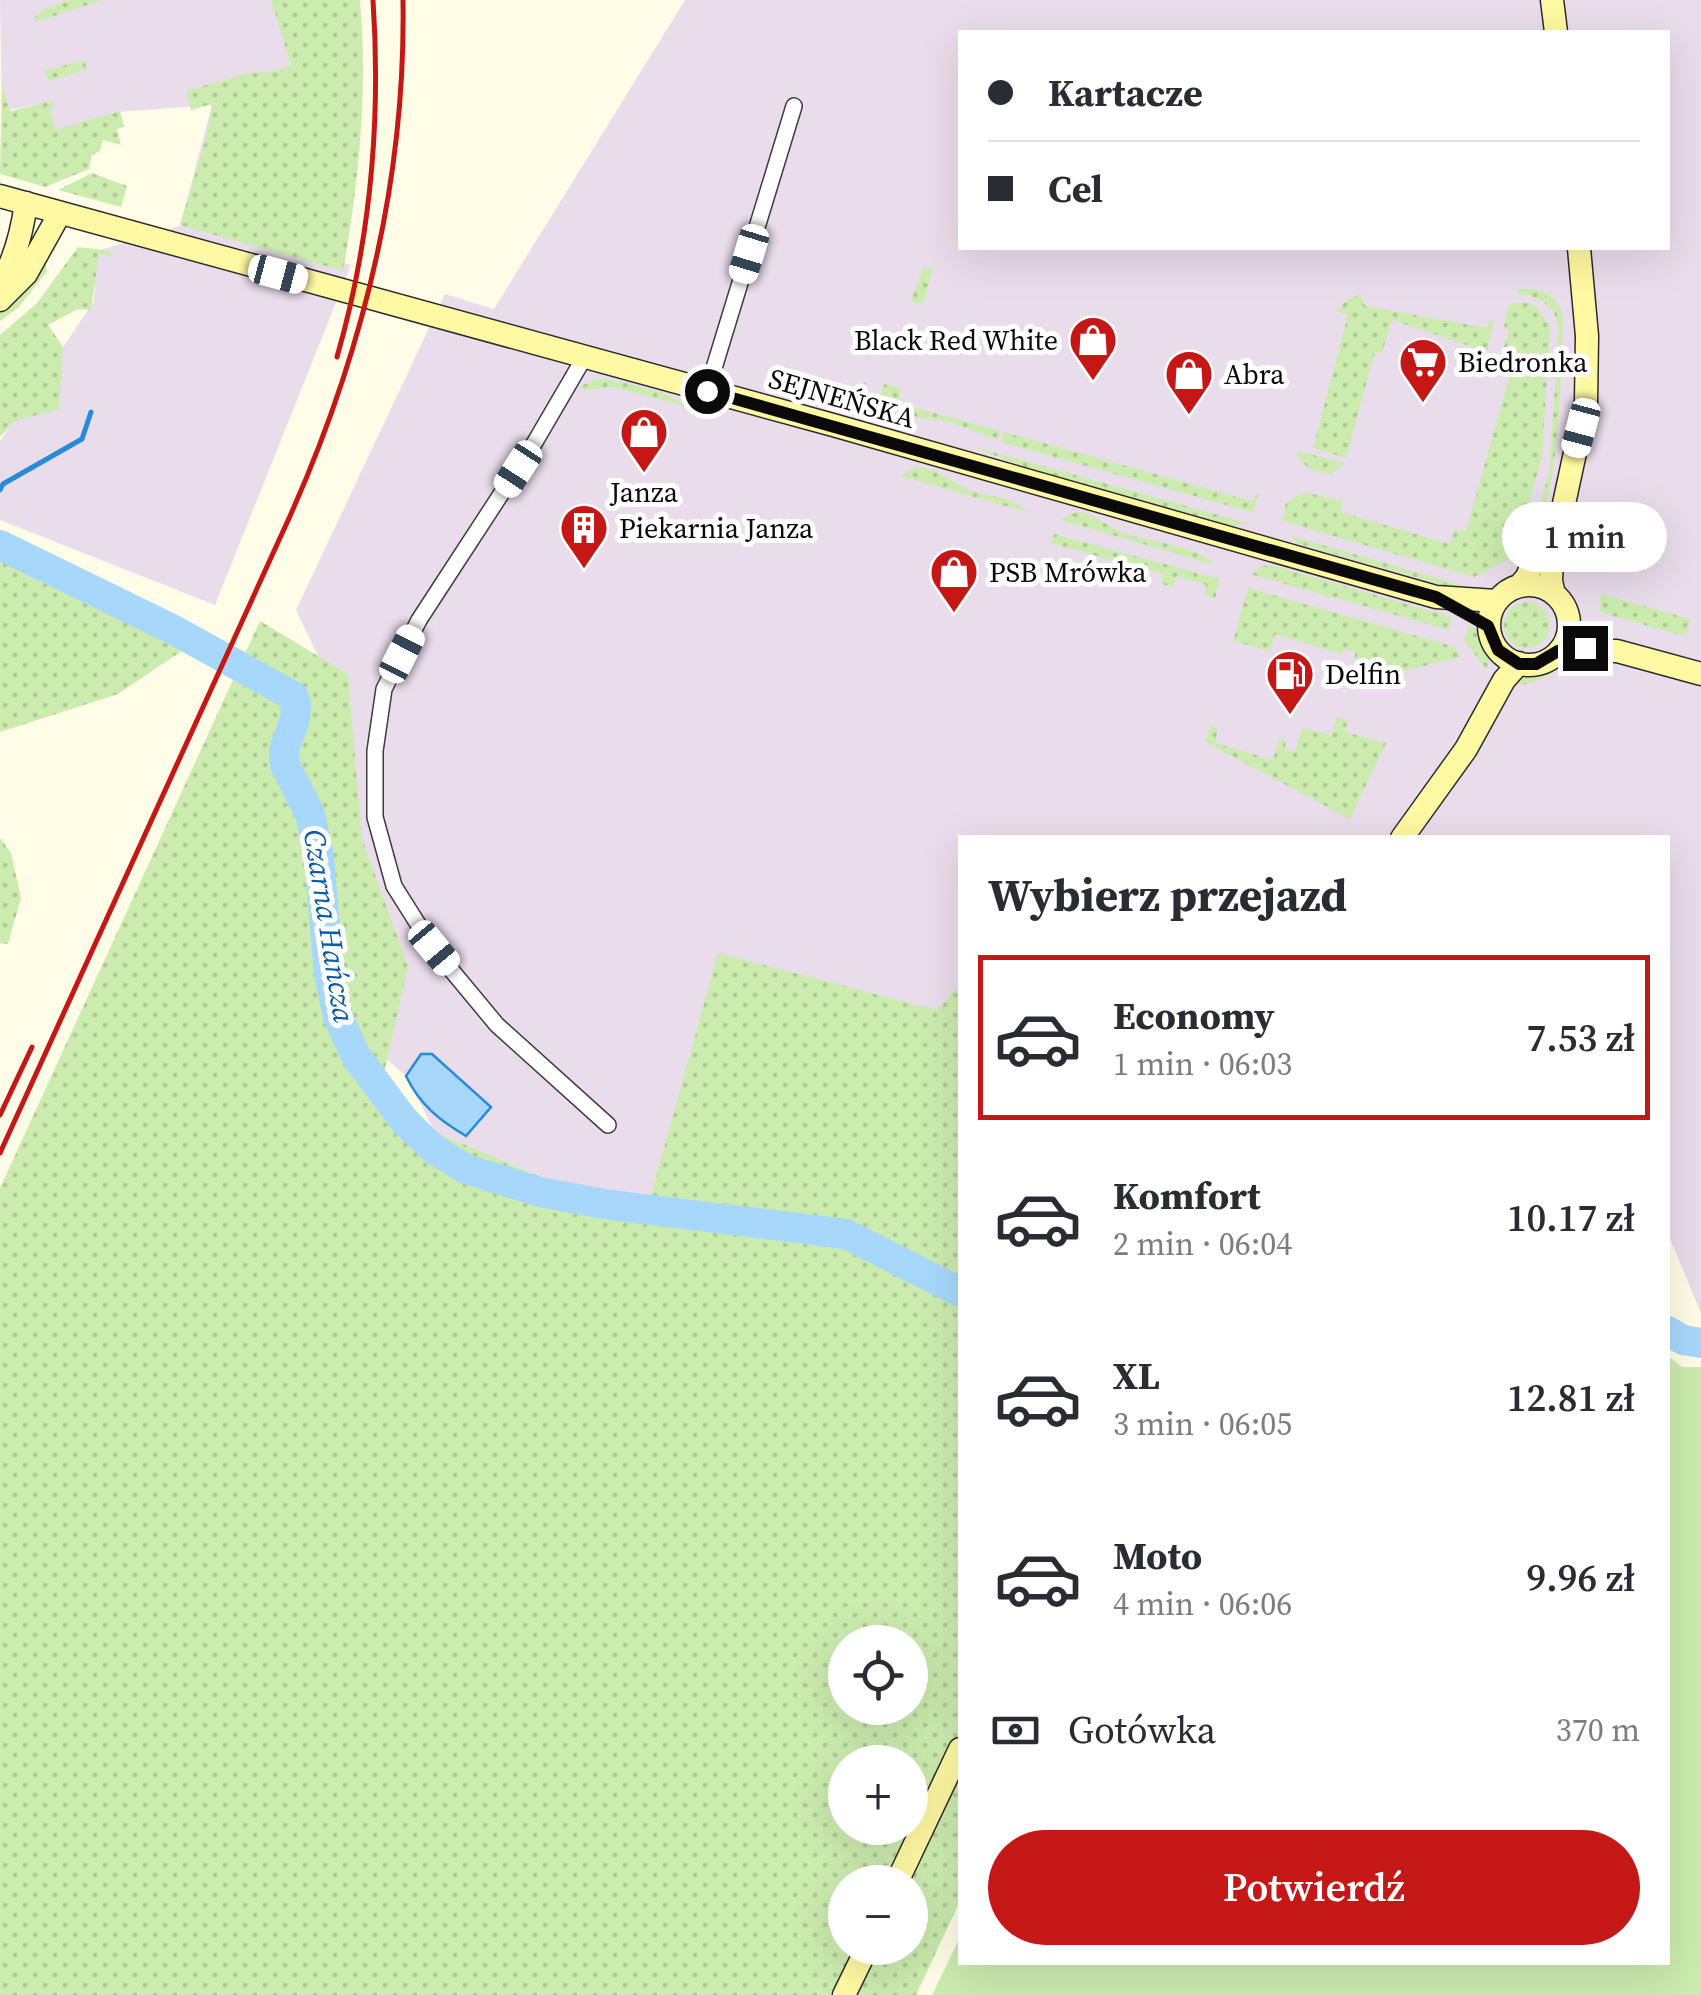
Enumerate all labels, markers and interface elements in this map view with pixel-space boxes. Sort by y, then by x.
text: Kartacze [1048,67,1203,119]
text: Cel [1048,163,1103,215]
car [726,221,772,287]
car [245,252,311,296]
shop icon: Black Red White [1067,314,1119,382]
place label: Black Red White [854,321,1058,359]
supermarket icon: Biedronka [1397,336,1449,404]
place label: Biedronka [1458,343,1588,381]
shop icon: Abra [1163,348,1215,416]
place label: Abra [1224,355,1285,393]
street label: SEJNEŃSKA [764,359,920,437]
route start [685,369,730,414]
car [1559,395,1603,461]
shop icon: Janza [618,406,670,474]
car [489,436,547,502]
place label: Janza [609,473,679,511]
building icon: Piekarnia Janza [558,502,610,570]
callout: 1 min [1502,503,1668,573]
place label: Piekarnia Janza [619,509,814,547]
text: 1 min [1543,515,1626,559]
shop icon: PSB Mrówka [928,546,980,614]
place label: PSB Mrówka [989,553,1147,591]
car [375,620,429,688]
route end [1563,626,1608,671]
fuel station icon: Delfin [1264,648,1316,716]
place label: Delfin [1325,655,1401,693]
water label: Czarna Hańcza [294,826,365,1026]
text: Wybierz przejazd [988,864,1347,926]
car [403,915,465,981]
text: Economy [1113,990,1275,1042]
icon: car [993,993,1083,1083]
text: 7.53 zł [1527,1012,1635,1064]
text: 1 min · 06:03 [1113,1042,1292,1086]
text: Komfort [1113,1170,1261,1222]
icon: car [993,1173,1083,1263]
text: 10.17 zł [1507,1192,1635,1244]
text: 2 min · 06:04 [1113,1222,1292,1266]
text: XL [1113,1350,1160,1402]
icon: car [993,1353,1083,1443]
text: 12.81 zł [1507,1372,1635,1424]
text: 3 min · 06:05 [1113,1402,1292,1446]
text: Moto [1113,1530,1202,1582]
icon: car [993,1533,1083,1623]
text: 9.96 zł [1527,1552,1635,1604]
text: 4 min · 06:06 [1113,1582,1292,1626]
map controls [828,1625,928,1965]
button: locate [828,1625,928,1725]
icon: cash [988,1703,1043,1758]
text: Gotówka [1068,1704,1216,1756]
text: 370 m [1556,1708,1640,1752]
button: + [828,1745,928,1845]
button: Potwierdź [988,1830,1640,1945]
button: − [828,1865,928,1965]

